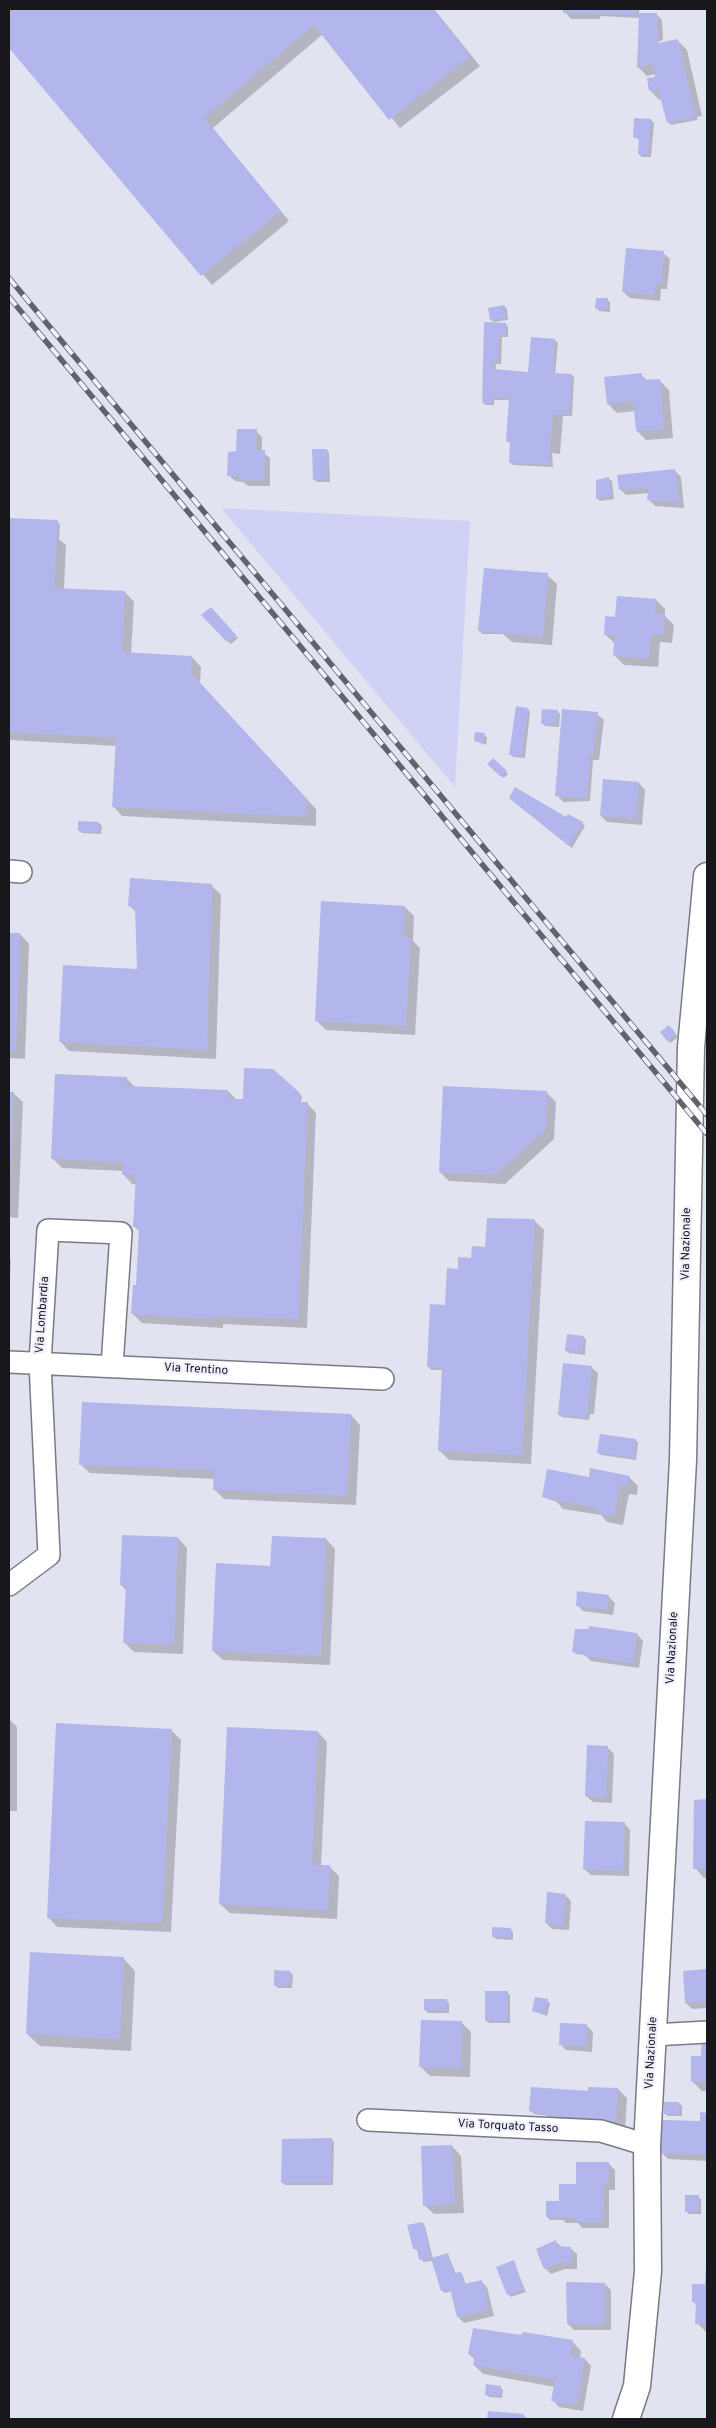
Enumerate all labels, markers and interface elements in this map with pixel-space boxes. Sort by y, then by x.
street label: Via Nazionale [679,1207,695,1281]
street label: Via Lombardia [33,1276,53,1354]
street label: Via Trentino [163,1361,229,1379]
street label: Via Nazionale [664,1611,682,1685]
street label: Via Nazionale [643,2016,661,2090]
street label: Via Torquato Tasso [457,2117,559,2137]

